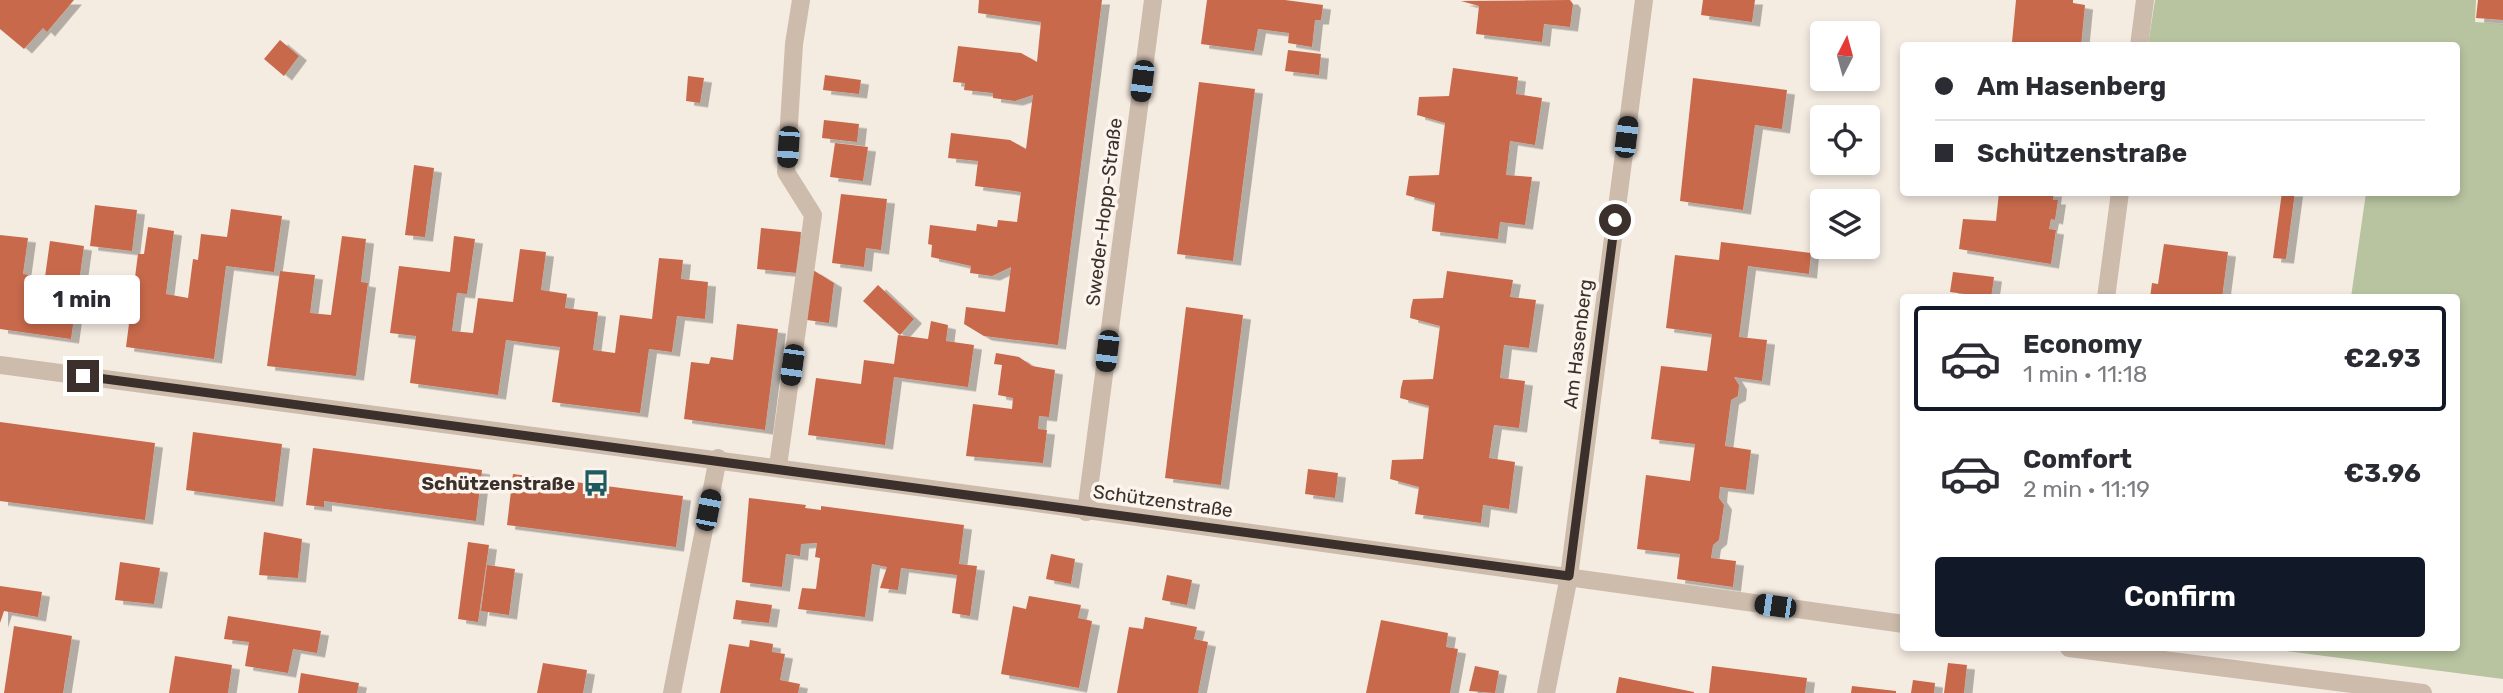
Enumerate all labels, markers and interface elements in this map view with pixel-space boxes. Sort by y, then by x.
north arrow [1810,21,1880,91]
map controls [1810,21,1880,259]
car [1130,59,1155,103]
text: Am Hasenberg [1977,71,2166,102]
button: locate [1810,105,1880,175]
car [1614,115,1639,159]
street label: Sweder-Hopp-Straße [1081,117,1127,307]
car [777,125,800,169]
text: Schützenstraße [1977,138,2187,169]
button: layers [1810,189,1880,259]
route start [1599,204,1631,236]
callout: 1 min [25,274,141,324]
street label: Am Hasenberg [1559,278,1597,410]
text: 1 min [53,285,111,313]
icon: car [1939,327,2002,390]
car [1095,329,1120,373]
text: Economy [2023,329,2142,360]
car [779,343,806,387]
text: €2.93 [2344,343,2421,374]
route end [67,360,99,392]
text: 1 min · 11:18 [2023,360,2147,388]
icon: car [1939,442,2002,505]
text: Comfort [2023,444,2132,475]
text: €3.96 [2344,458,2421,489]
bus stop icon: Schützenstraße [581,468,611,498]
place label: Schützenstraße [421,472,575,495]
text: 2 min · 11:19 [2023,475,2150,503]
street label: Schützenstraße [1092,480,1234,522]
car [694,487,723,533]
button: Confirm [1935,557,2425,637]
car [1753,593,1798,619]

